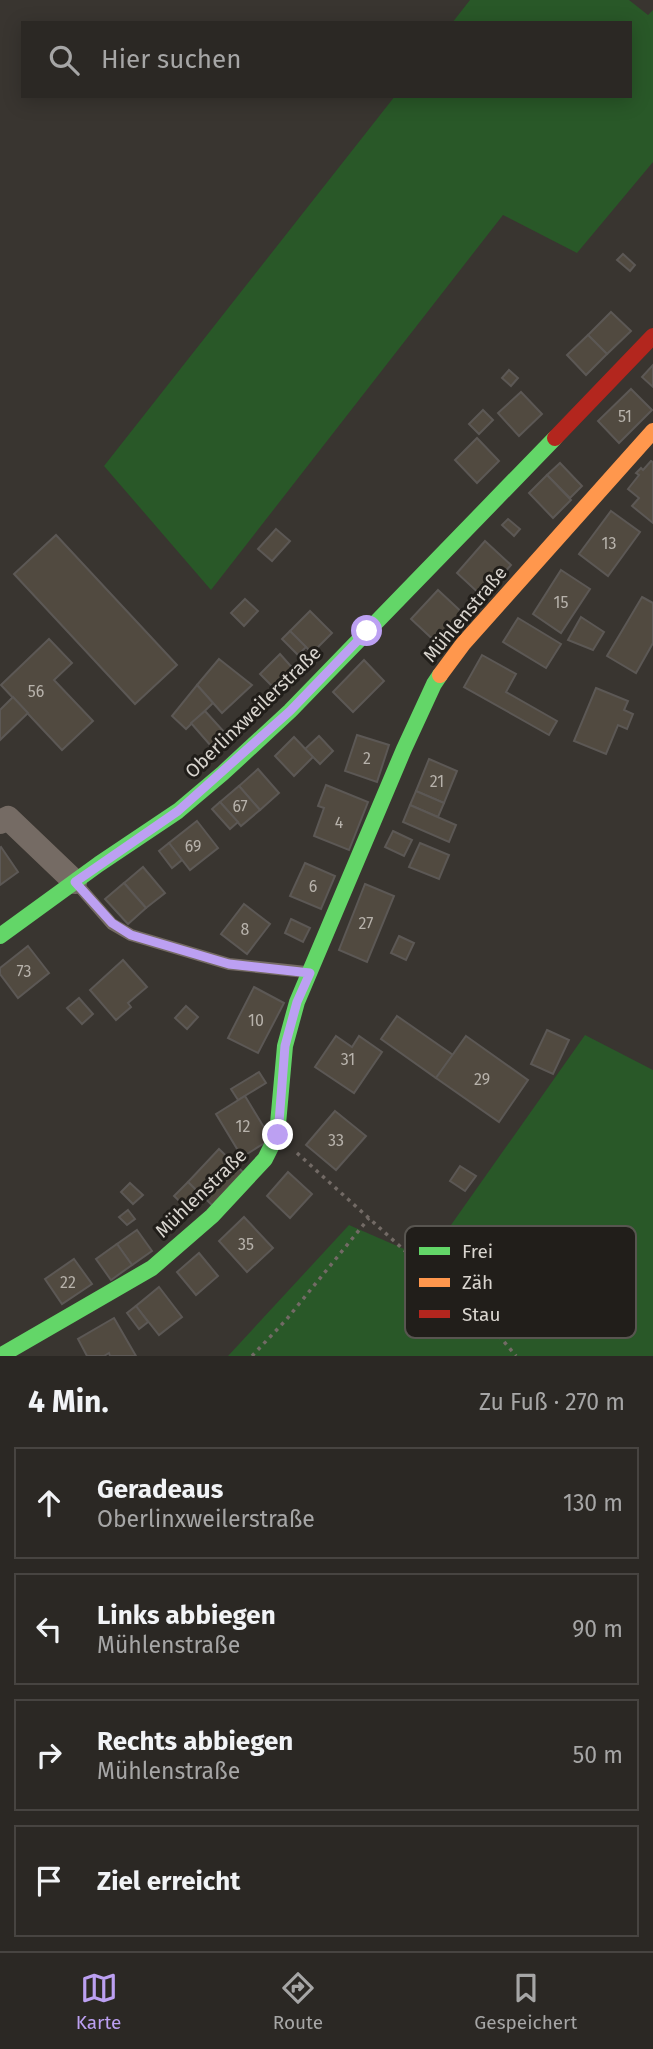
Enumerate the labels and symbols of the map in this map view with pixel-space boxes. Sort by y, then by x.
house number: 51 [618,407,632,426]
house number: 13 [602,534,616,553]
street label: Mühlenstraße [418,561,512,667]
house number: 15 [554,593,568,612]
route start [351,615,382,646]
street label: Oberlinxweilerstraße [180,641,326,783]
house number: 56 [28,682,44,701]
house number: 2 [363,749,371,768]
house number: 21 [430,772,444,791]
house number: 67 [232,797,248,816]
house number: 4 [335,813,344,832]
house number: 69 [185,837,201,856]
house number: 6 [309,877,317,896]
house number: 27 [359,914,373,933]
house number: 8 [241,920,250,939]
house number: 73 [17,962,31,981]
house number: 10 [248,1011,264,1030]
house number: 31 [341,1050,355,1069]
house number: 29 [474,1070,490,1089]
house number: 12 [236,1117,250,1136]
route end [262,1119,293,1150]
house number: 33 [328,1131,344,1150]
street label: Mühlenstraße [150,1144,252,1242]
legend [405,1226,636,1338]
house number: 35 [238,1235,254,1254]
text: Frei [462,1240,493,1263]
text: Zäh [462,1271,493,1294]
house number: 22 [60,1273,76,1292]
text: Stau [462,1303,500,1326]

